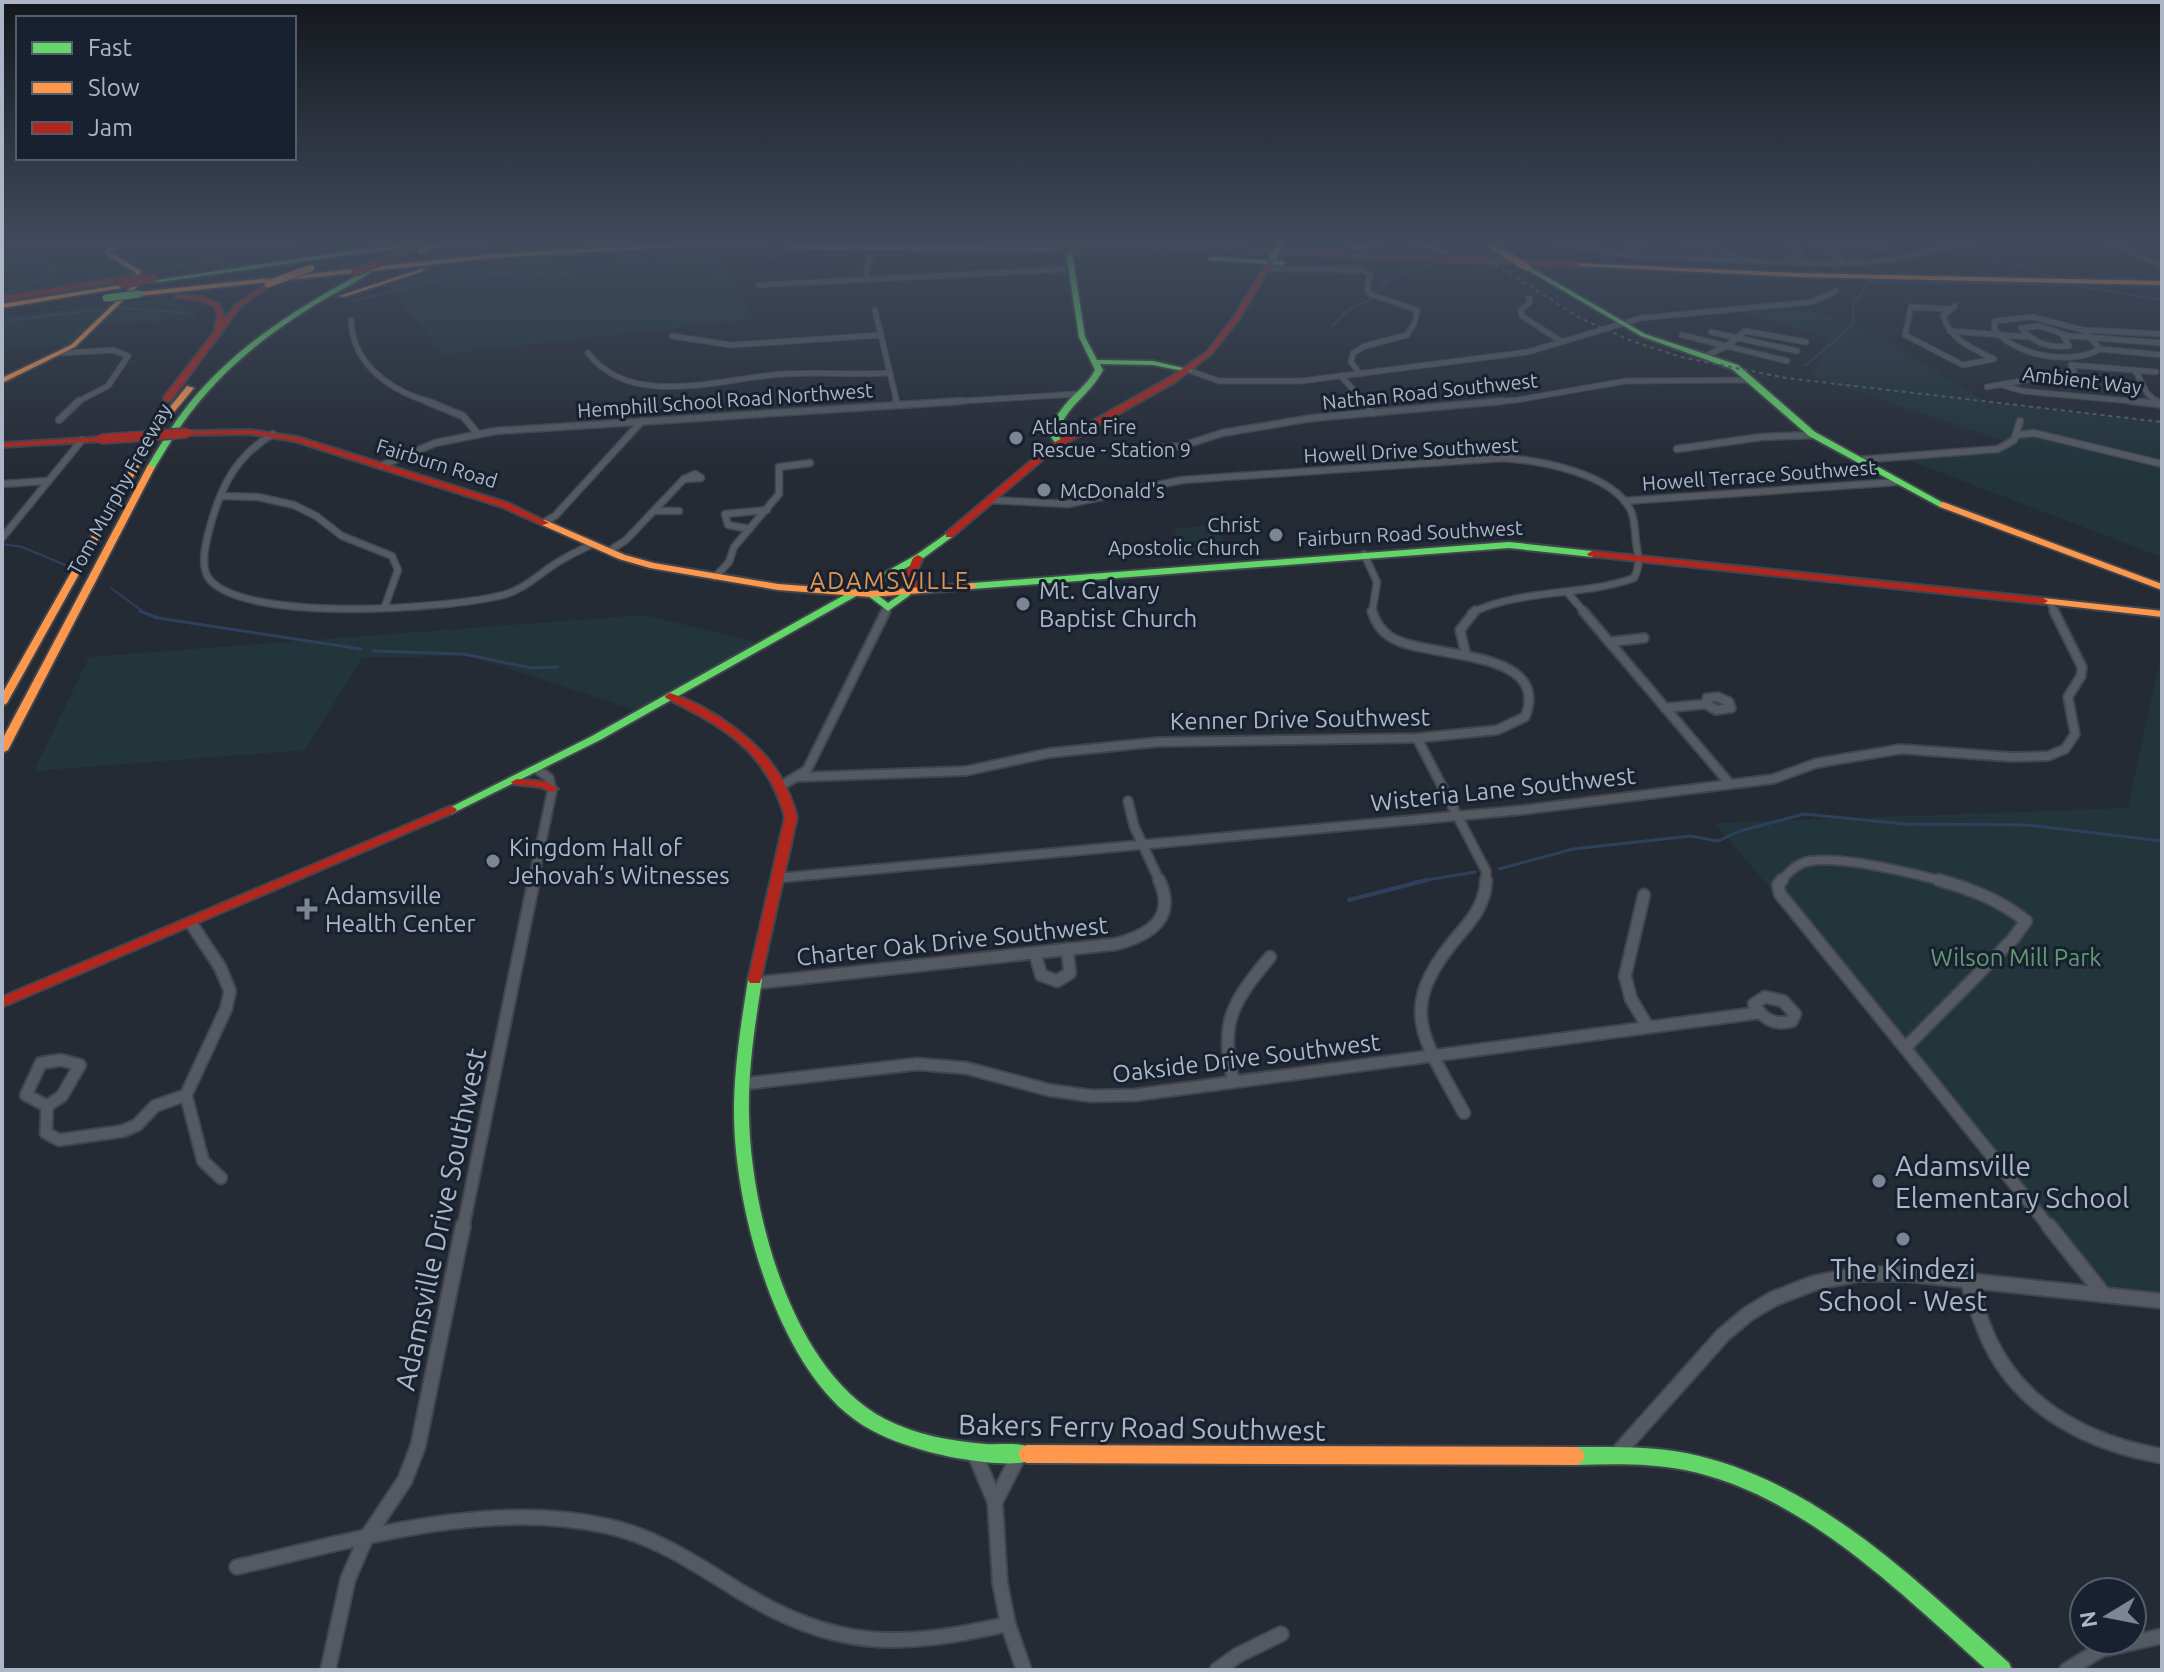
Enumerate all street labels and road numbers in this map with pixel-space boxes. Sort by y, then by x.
street label: Ambient Way [2021,361,2143,399]
street label: Nathan Road Southwest [1321,368,1539,414]
street label: Hemphill School Road Northwest [576,378,874,422]
street label: Tom Murphy Freeway [62,399,176,579]
street label: Howell Drive Southwest [1303,433,1519,467]
street label: Fairburn Road [374,434,500,492]
street label: Howell Terrace Southwest [1641,455,1877,495]
street label: Fairburn Road Southwest [1297,516,1523,550]
street label: Kenner Drive Southwest [1170,703,1431,735]
street label: Wisteria Lane Southwest [1369,762,1637,816]
street label: Charter Oak Drive Southwest [795,911,1110,971]
street label: Oakside Drive Southwest [1111,1028,1382,1088]
street label: Adamsville Drive Southwest [389,1045,491,1393]
street label: Bakers Ferry Road Southwest [958,1408,1326,1446]

